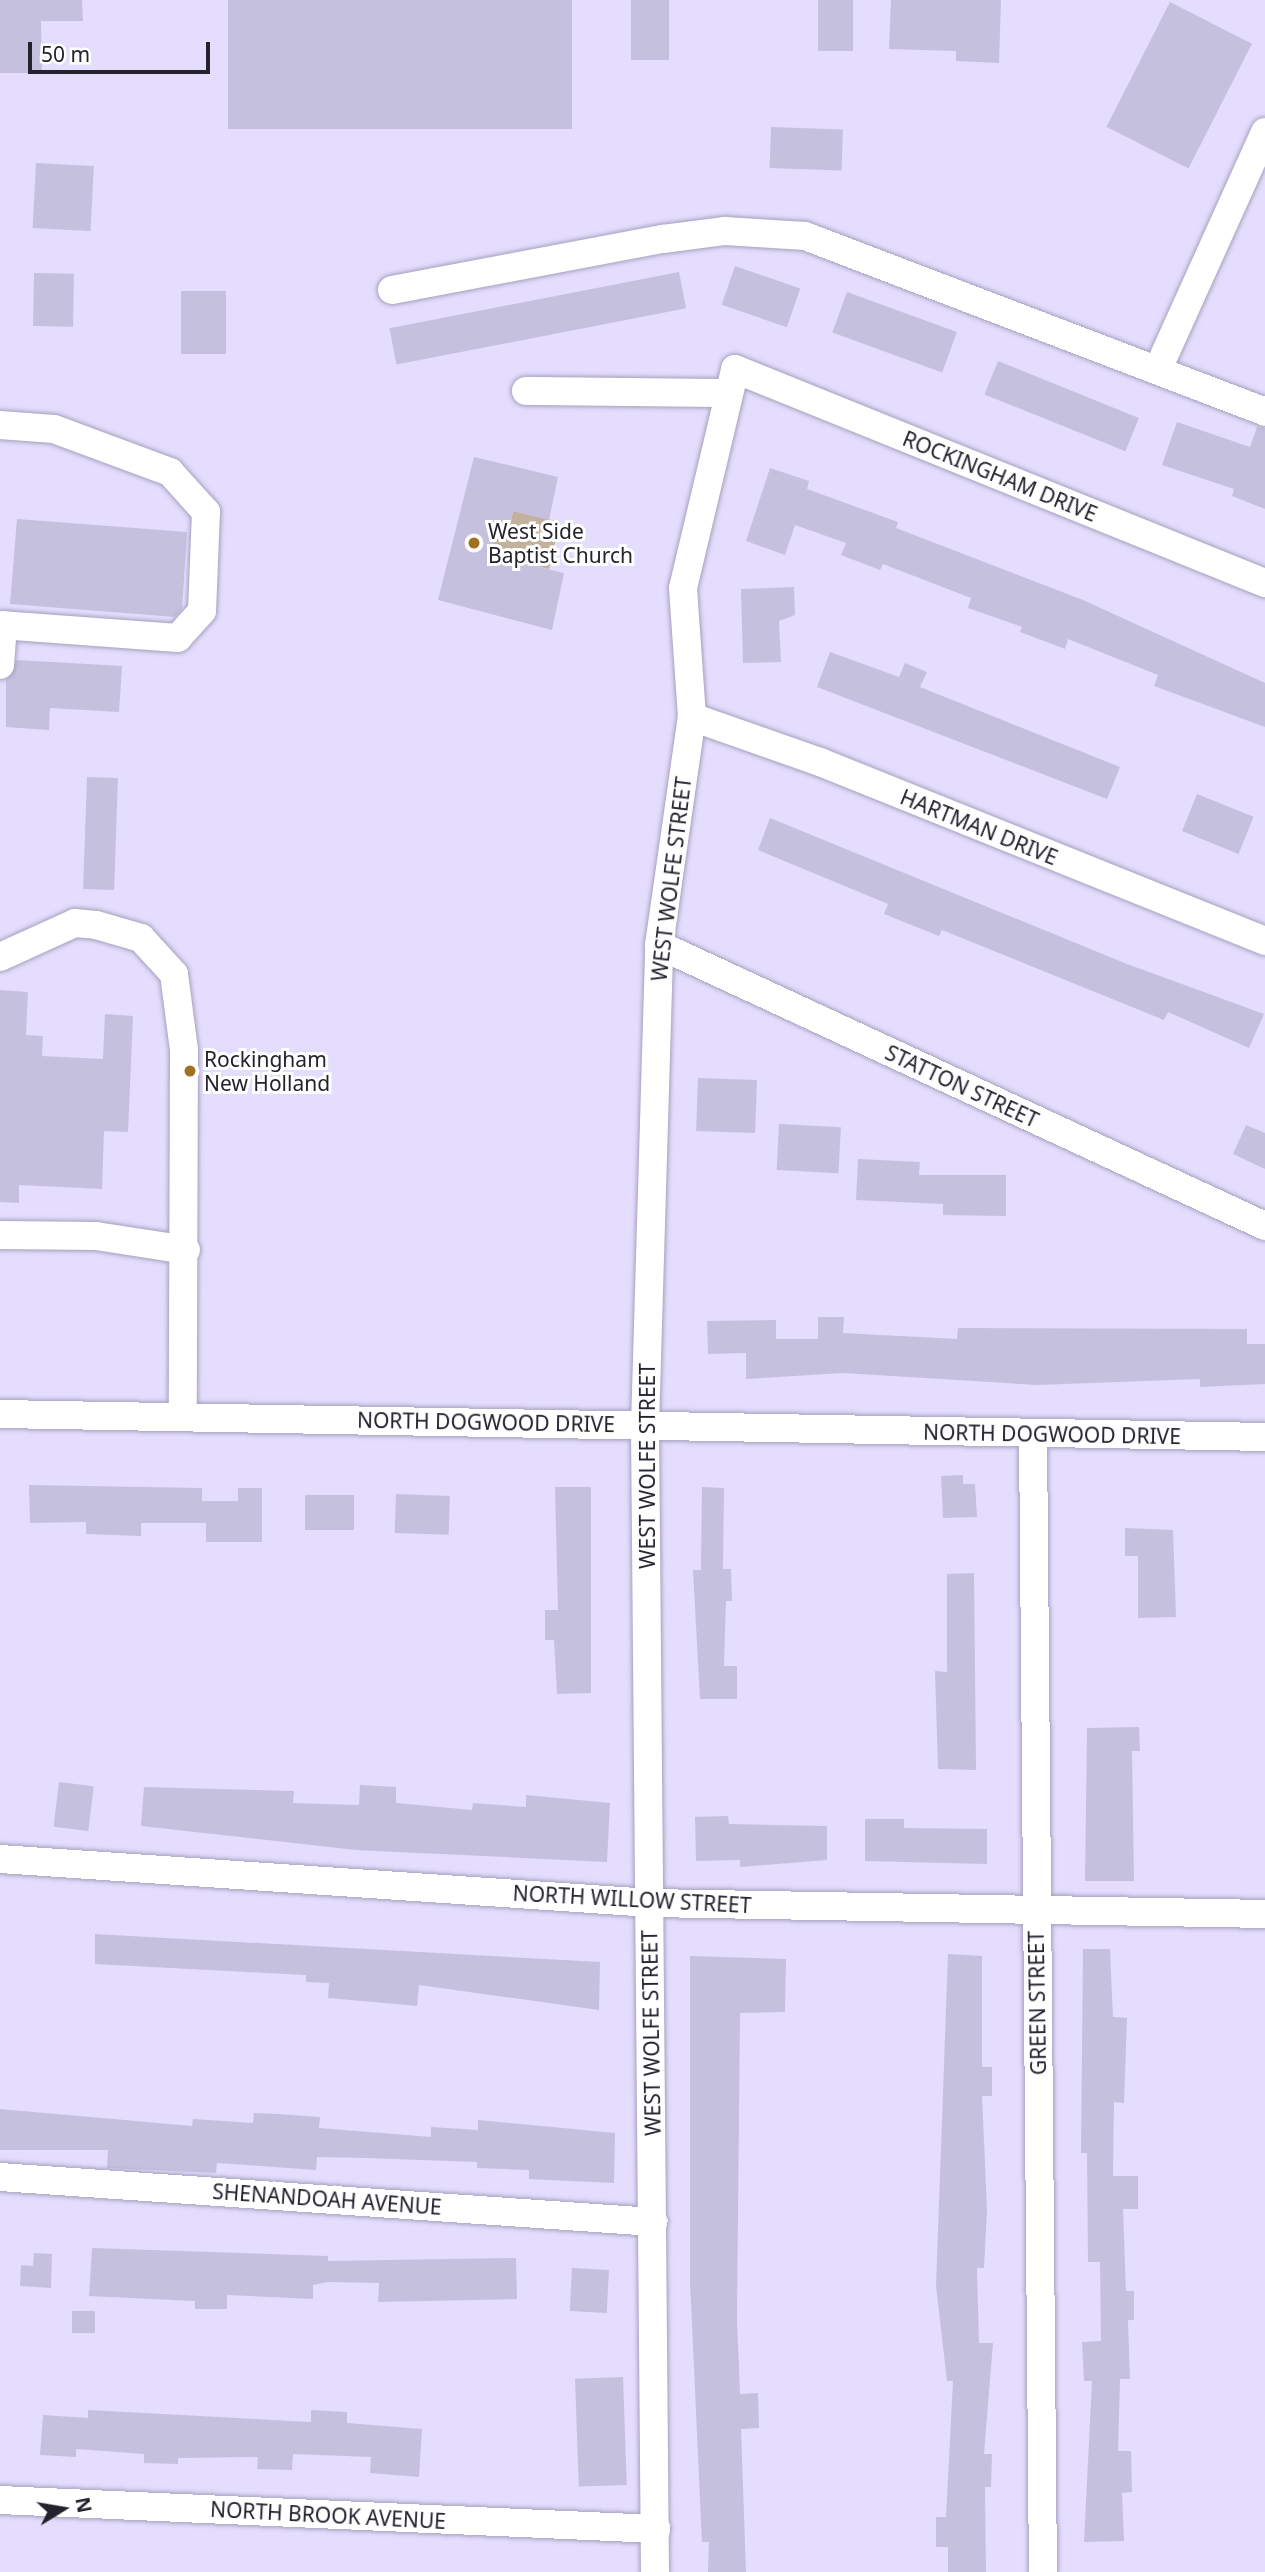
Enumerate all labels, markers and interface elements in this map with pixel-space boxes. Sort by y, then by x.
scale bar [32,28,214,72]
text: 50 m [41,40,90,68]
street label: ROCKINGHAM DRIVE [899,425,1101,527]
place label: West Side Baptist Church [488,518,633,568]
marker: West Side Baptist Church [466,535,482,551]
street label: WEST WOLFE STREET [646,775,696,983]
street label: HARTMAN DRIVE [897,784,1061,870]
street label: STATTON STREET [881,1039,1043,1133]
place label: Rockingham New Holland [204,1046,330,1096]
marker: Rockingham New Holland [182,1063,198,1079]
street label: WEST WOLFE STREET [634,1363,660,1569]
street label: NORTH DOGWOOD DRIVE [357,1407,615,1437]
street label: NORTH DOGWOOD DRIVE [923,1419,1181,1449]
street label: NORTH WILLOW STREET [512,1880,752,1918]
street label: WEST WOLFE STREET [637,1930,665,2136]
street label: GREEN STREET [1023,1931,1051,2075]
street label: SHENANDOAH AVENUE [212,2178,442,2220]
north arrow [28,2474,98,2544]
text: N [69,2495,98,2515]
street label: NORTH BROOK AVENUE [210,2496,446,2534]

